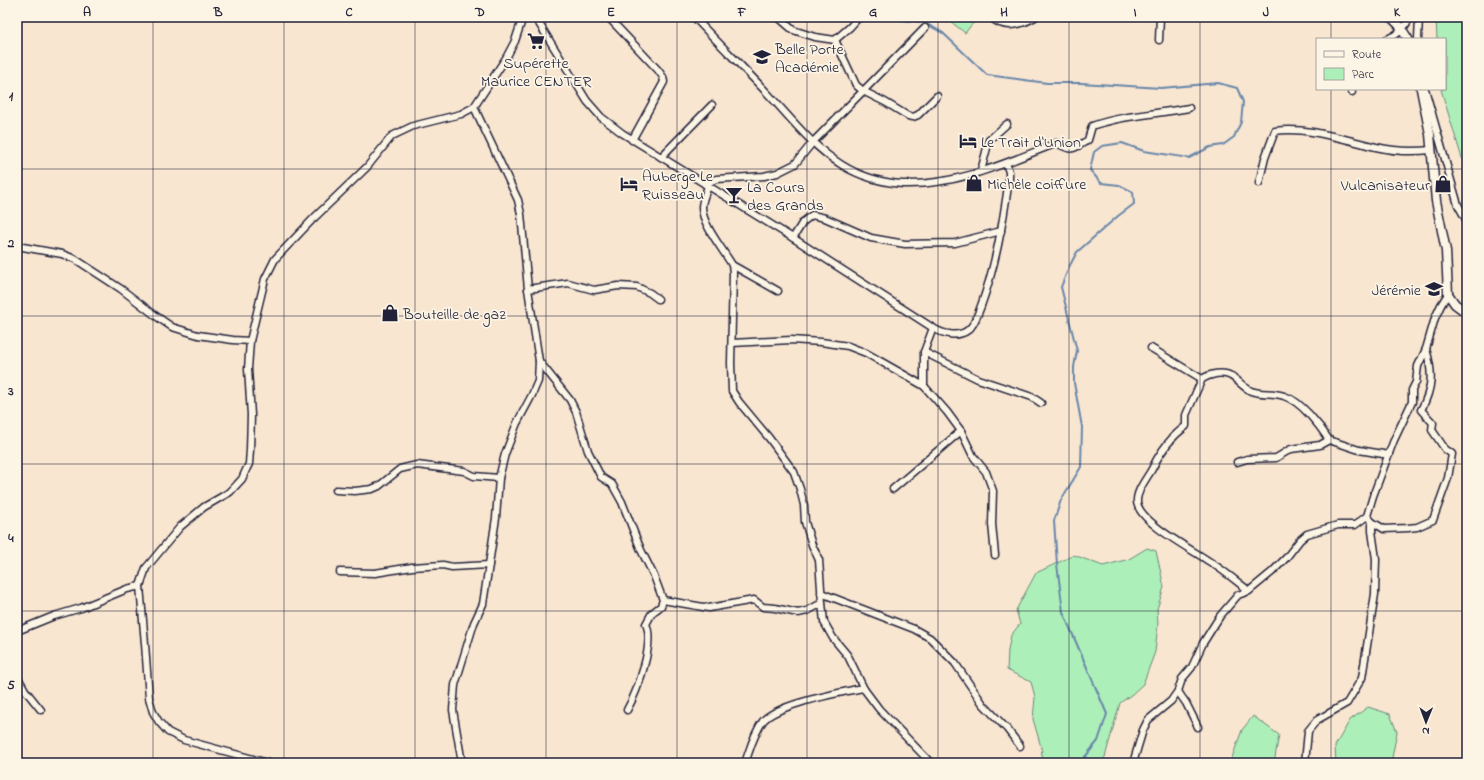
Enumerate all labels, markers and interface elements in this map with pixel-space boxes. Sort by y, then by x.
text: A [83,3,91,22]
text: B [213,3,223,22]
text: C [345,3,353,22]
text: D [474,3,485,22]
text: E [607,3,615,22]
text: F [737,3,747,22]
text: G [869,3,877,22]
text: H [1000,3,1008,22]
text: I [1133,3,1137,22]
text: J [1263,3,1269,22]
text: K [1394,3,1401,22]
supermarket icon: Supérette Maurice CENTER [526,31,546,51]
place label: Belle Porte Académie [774,38,844,80]
legend [1316,38,1446,90]
text: Route [1352,46,1382,64]
school or university icon: Belle Porte Académie [752,47,772,67]
place label: Supérette Maurice CENTER [481,52,591,94]
text: Parc [1352,66,1374,84]
text: 1 [9,87,14,106]
hotel icon: Le Trait d'Union [958,131,978,151]
place label: Le Trait d'Union [981,131,1081,155]
place label: Auberge Le Ruisseau [642,165,714,207]
shop icon: Michèle coiffure [964,173,984,193]
place label: Michèle coiffure [987,173,1087,197]
hotel icon: Auberge Le Ruisseau [619,174,639,194]
place label: Vulcanisateur [1340,174,1430,198]
shop icon: Vulcanisateur [1433,174,1453,194]
place label: La Cours des Grands [747,176,824,218]
bar icon: La Cours des Grands [724,185,744,205]
text: 2 [7,234,15,253]
place label: Jérémie [1371,279,1422,303]
school or university icon: Jérémie [1424,279,1444,299]
shop icon: Bouteille de gaz [380,303,400,323]
place label: Bouteille de gaz [402,303,506,327]
text: 3 [7,382,14,401]
text: 4 [7,529,14,548]
text: 5 [7,676,15,695]
north arrow [1406,702,1446,742]
text: N [1422,723,1430,739]

